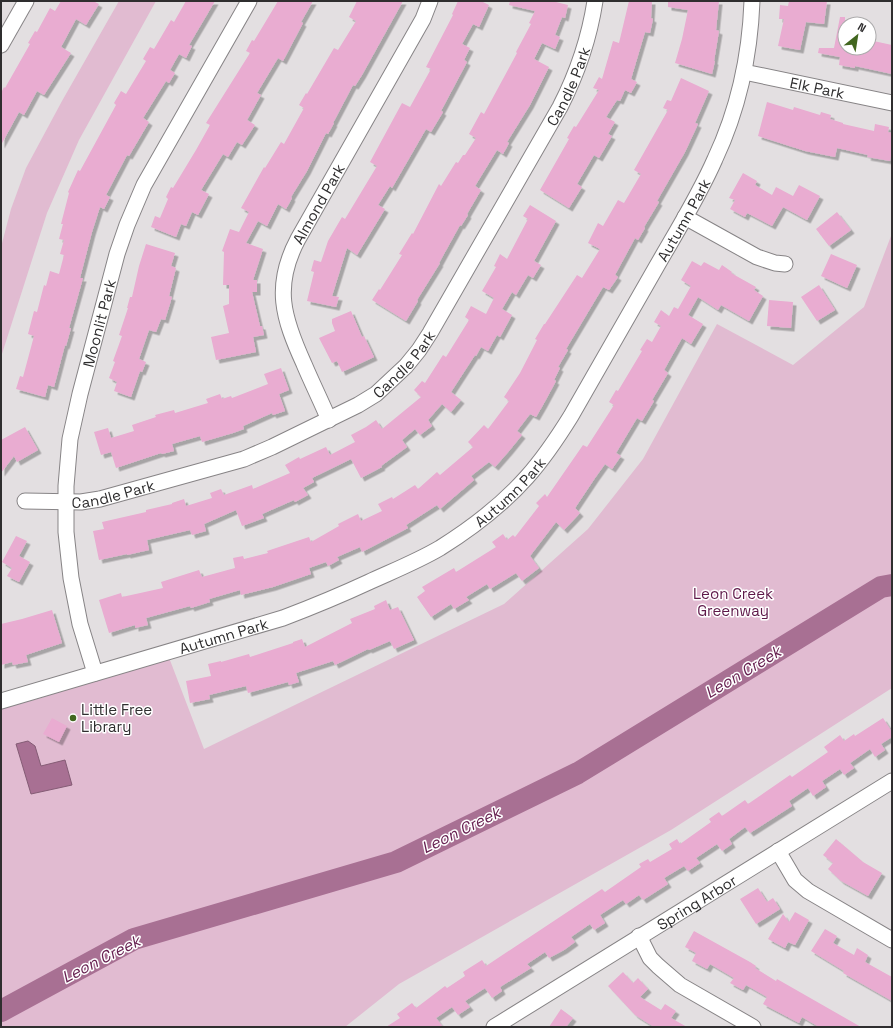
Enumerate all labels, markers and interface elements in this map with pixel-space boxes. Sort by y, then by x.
north arrow [837,16,877,56]
text: N [855,19,869,35]
street label: Candle Park [542,44,594,129]
street label: Elk Park [788,72,846,102]
street label: Almond Park [288,160,348,247]
street label: Autumn Park [652,175,714,264]
street label: Moonlit Park [78,277,119,369]
street label: Candle Park [369,327,439,402]
street label: Autumn Park [471,453,549,531]
street label: Candle Park [71,475,157,512]
park label: Leon Creek Greenway [693,584,773,620]
street label: Autumn Park [177,613,270,658]
water label: Leon Creek [701,640,787,703]
place label: Little Free Library [81,700,152,736]
marker: Little Free Library [68,713,78,723]
water label: Leon Creek [418,801,506,858]
street label: Spring Arbor [653,870,740,934]
water label: Leon Creek [58,929,146,988]

